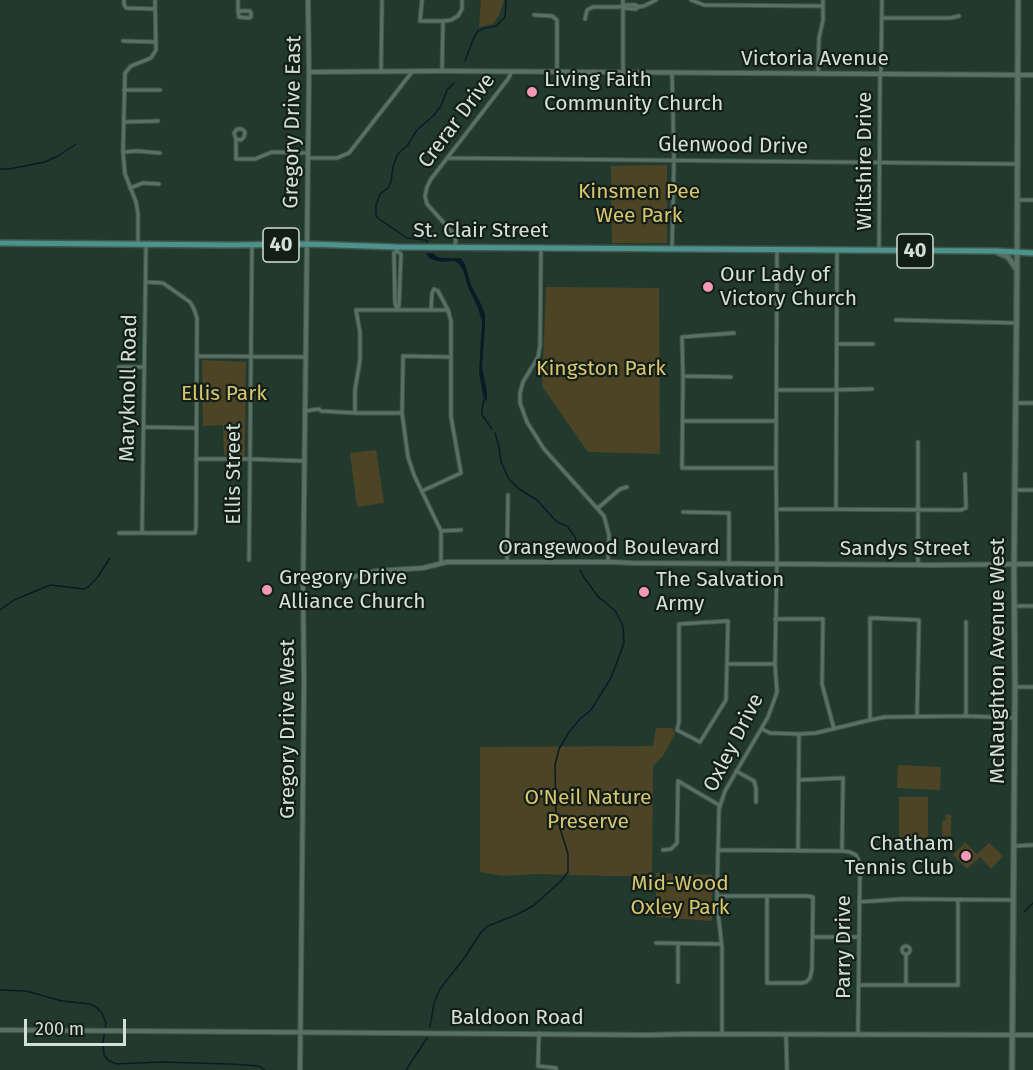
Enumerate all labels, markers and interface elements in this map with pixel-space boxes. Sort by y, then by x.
street label: Gregory Drive East [279,35,307,209]
street label: Victoria Avenue [741,46,889,72]
place label: Living Faith Community Church [544,67,723,117]
street label: Crerar Drive [413,69,501,173]
marker: Living Faith Community Church [525,85,539,99]
street label: Wiltshire Drive [852,92,878,230]
street label: Glenwood Drive [658,132,808,160]
park label: Kinsmen Pee Wee Park [578,179,700,229]
street label: St. Clair Street [413,218,549,244]
road number: 40 [263,228,299,262]
road number: 40 [897,234,933,268]
place label: Our Lady of Victory Church [720,262,857,312]
marker: Our Lady of Victory Church [701,280,715,294]
street label: Maryknoll Road [115,314,143,462]
park label: Kingston Park [536,356,666,382]
park label: Ellis Park [181,381,267,407]
street label: Ellis Street [221,423,247,525]
street label: Orangewood Boulevard [498,535,720,561]
street label: Sandys Street [840,536,970,562]
street label: McNaughton Avenue West [985,538,1011,784]
place label: Gregory Drive Alliance Church [279,565,426,615]
place label: The Salvation Army [656,567,784,617]
marker: Gregory Drive Alliance Church [260,583,274,597]
marker: The Salvation Army [637,585,651,599]
street label: Gregory Drive West [275,639,301,819]
street label: Oxley Drive [698,690,770,796]
park label: O'Neil Nature Preserve [524,785,652,835]
place label: Chatham Tennis Club [845,831,954,881]
marker: Chatham Tennis Club [959,849,973,863]
park label: Mid-Wood Oxley Park [630,871,730,921]
street label: Parry Drive [831,895,857,999]
street label: Baldoon Road [450,1005,584,1031]
scale bar [27,1007,129,1045]
text: 200 m [35,1018,84,1040]

